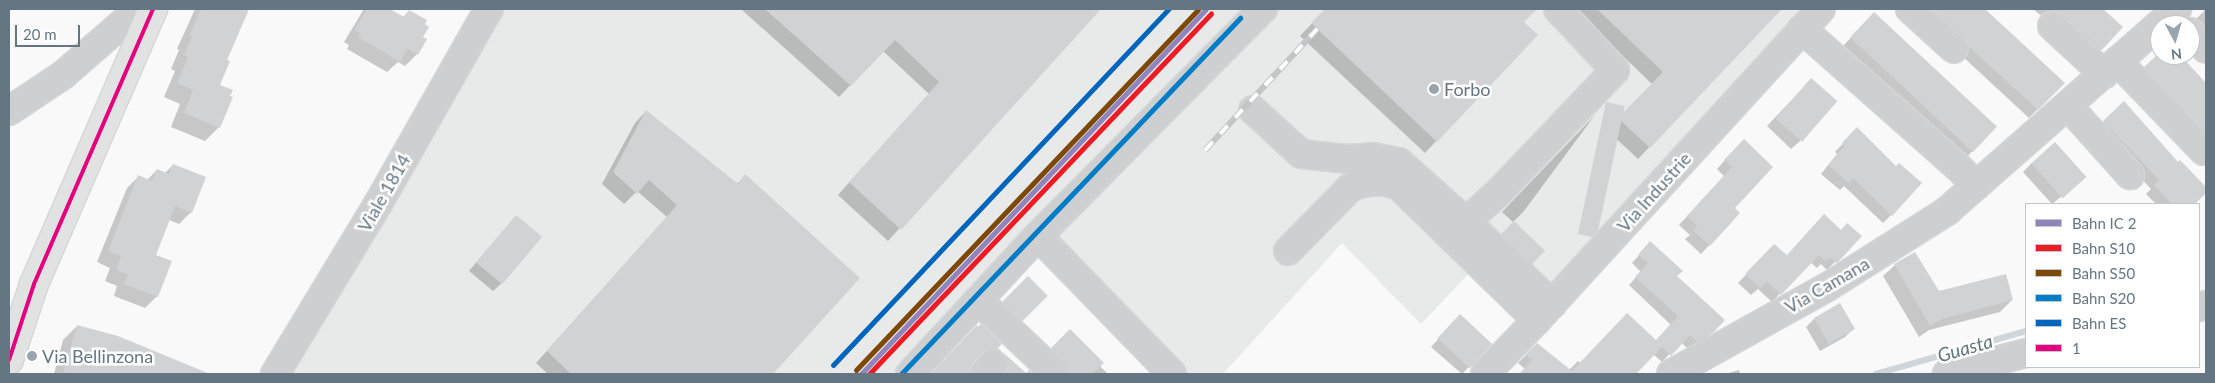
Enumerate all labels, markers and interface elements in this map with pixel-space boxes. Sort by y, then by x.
scale bar [18,15,82,47]
north arrow [2150,15,2200,65]
text: 20 m [23,25,57,43]
text: N [2170,45,2183,63]
place label: Forbo [1444,78,1490,100]
marker: Forbo [1428,83,1440,95]
street label: Via Industrie [1613,148,1695,236]
street label: Viale 1814 [353,151,415,235]
legend [2025,203,2200,368]
text: Bahn IC 2 [2072,214,2136,232]
text: Bahn S10 [2072,239,2135,257]
street label: Via Camana [1781,252,1873,318]
text: Bahn S50 [2072,264,2135,282]
text: Bahn S20 [2072,289,2135,307]
text: Bahn ES [2072,314,2126,332]
water label: Guasta [1935,329,1995,367]
text: 1 [2072,339,2081,357]
place label: Via Bellinzona [42,345,153,367]
marker: Via Bellinzona [26,350,38,362]

